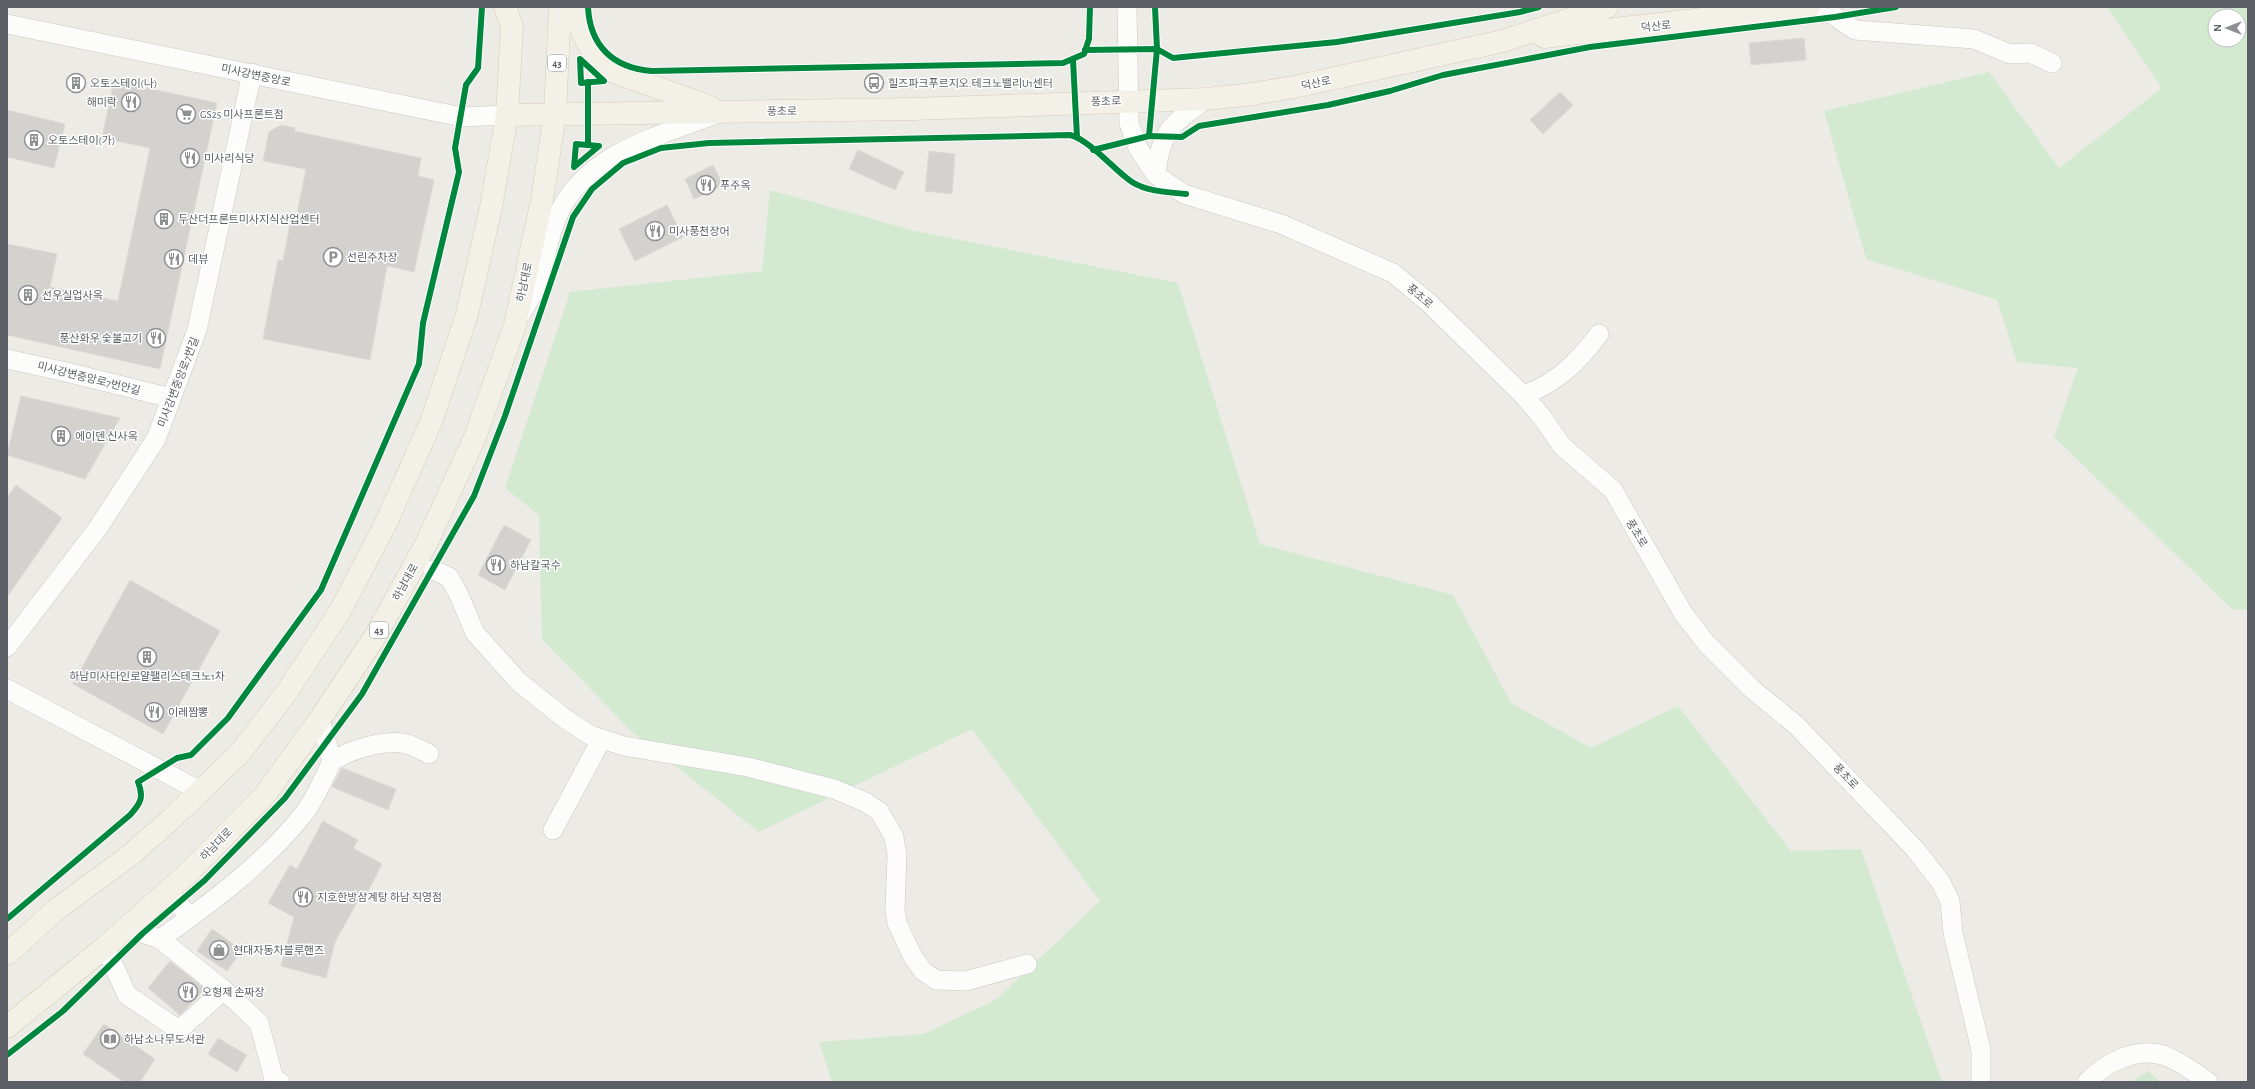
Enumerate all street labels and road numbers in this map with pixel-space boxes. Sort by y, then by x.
street label: 덕산로 [1640,19,1672,34]
road number: 43 [548,55,566,71]
street label: 미사강변중앙로 [220,63,292,88]
street label: 덕산로 [1300,75,1332,92]
street label: 풍초로 [1091,95,1121,108]
street label: 풍초로 [767,106,797,117]
street label: 하남대로 [515,261,534,303]
street label: 풍초로 [1405,282,1435,310]
street label: 미사강변중앙로7번길 [156,336,201,429]
street label: 미사강변중앙로7번안길 [36,360,142,397]
street label: 풍초로 [1624,517,1649,549]
street label: 하남대로 [391,562,420,603]
road number: 43 [370,622,388,638]
street label: 풍초로 [1831,762,1860,791]
street label: 하남대로 [198,826,234,863]

